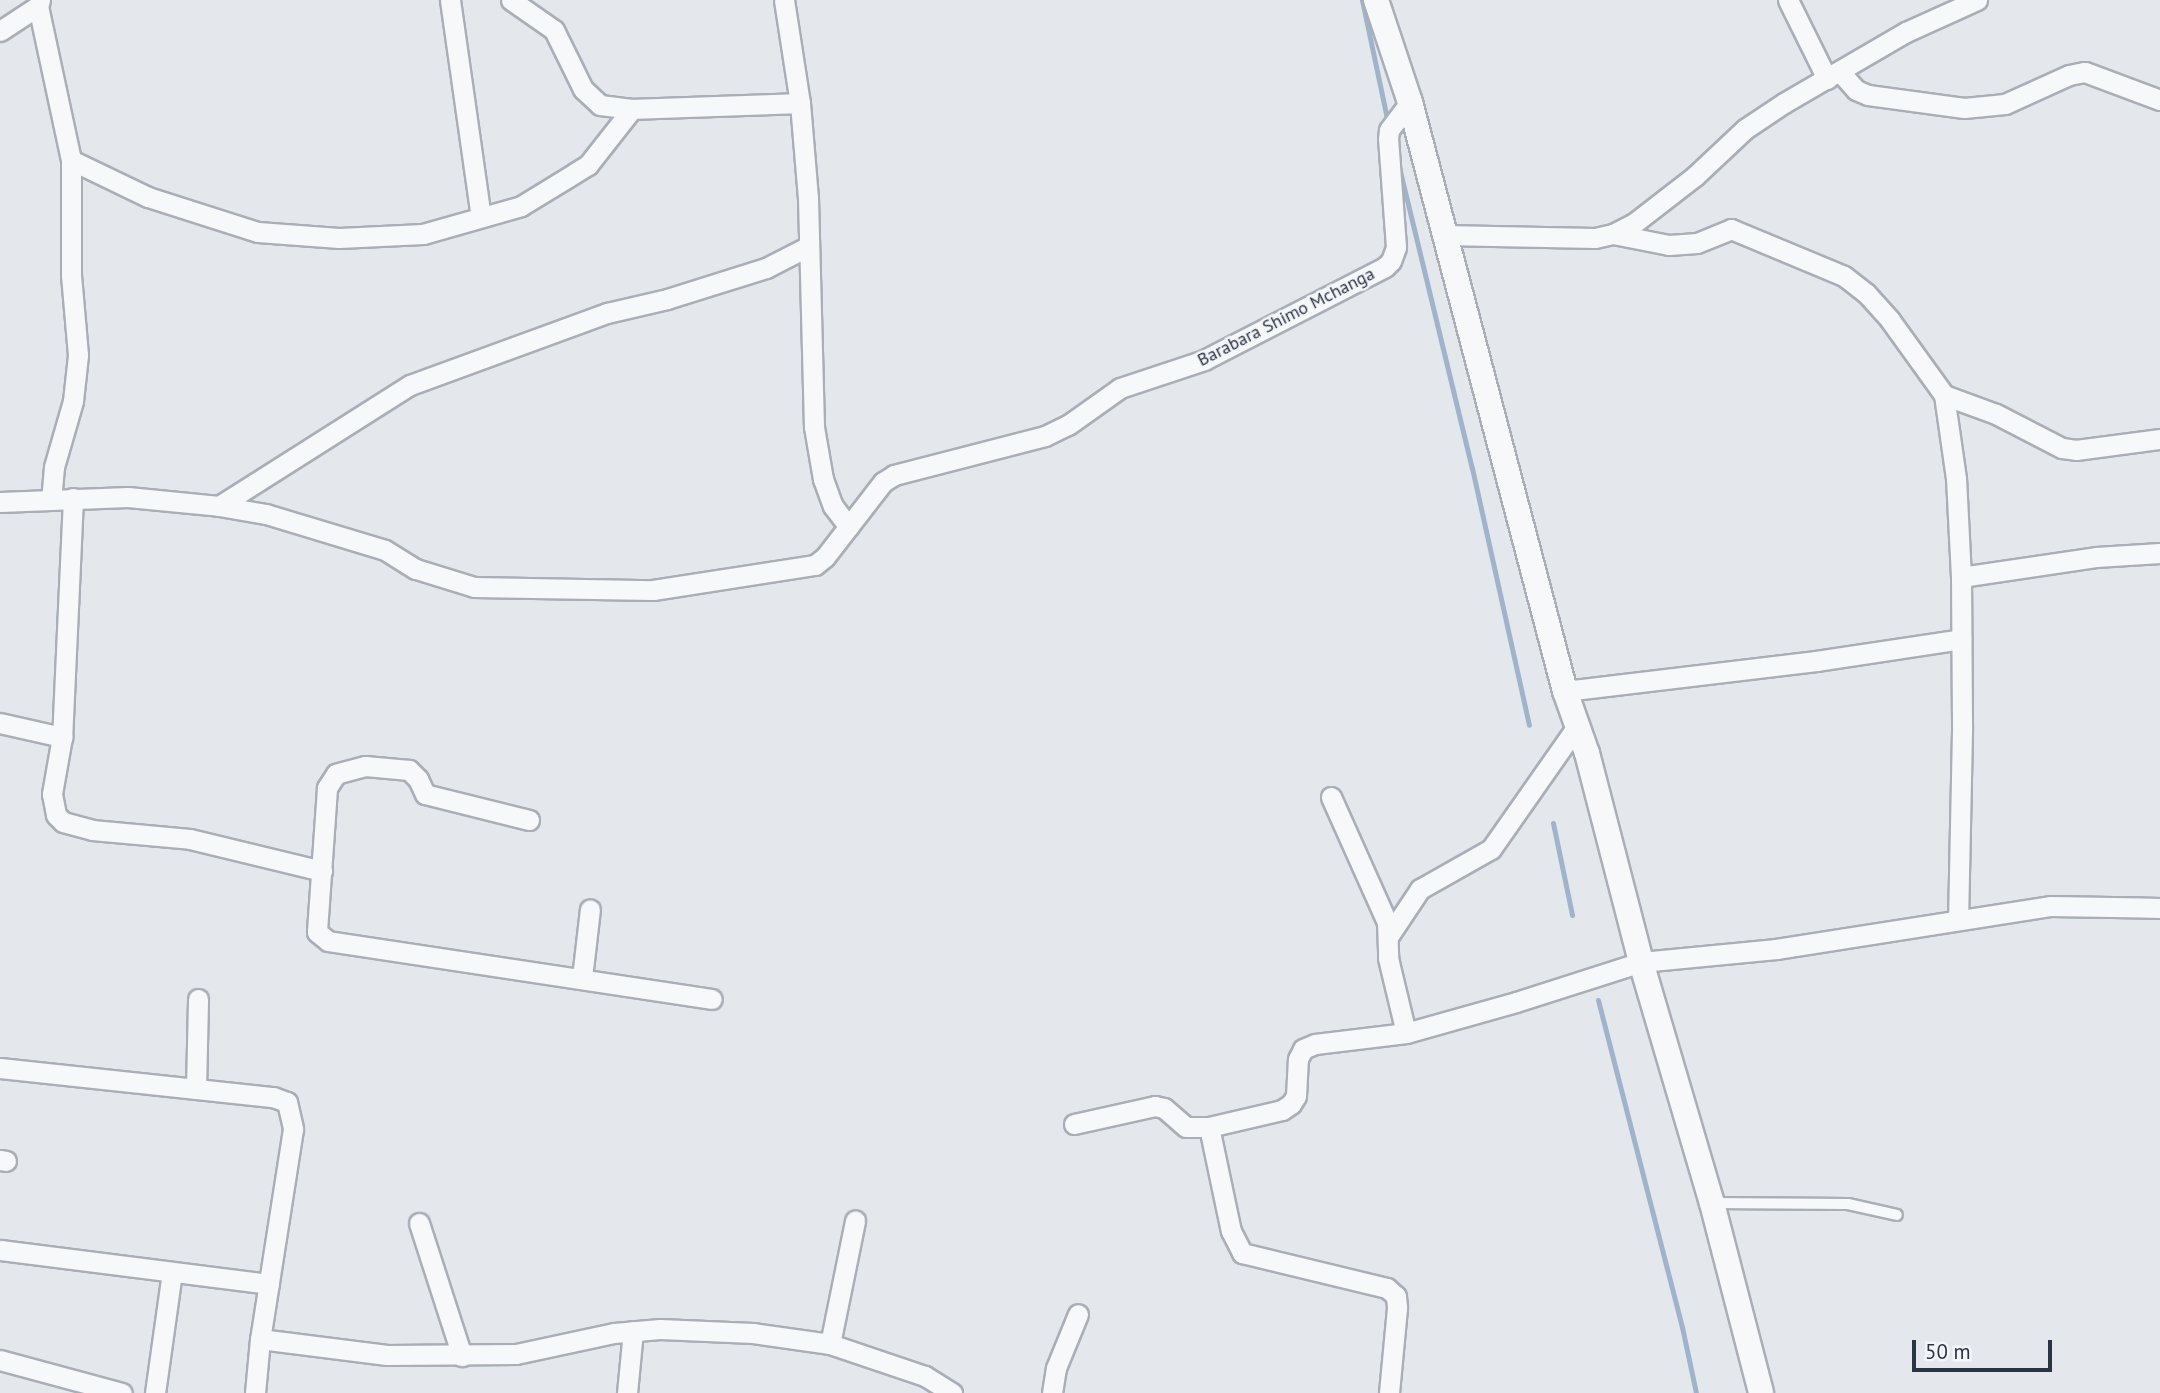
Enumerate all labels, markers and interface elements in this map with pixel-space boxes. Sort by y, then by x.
street label: Barabara Shimo Mchanga [1194,263,1378,371]
scale bar [1915,1326,2055,1370]
text: 50 m [1925,1338,1971,1365]

